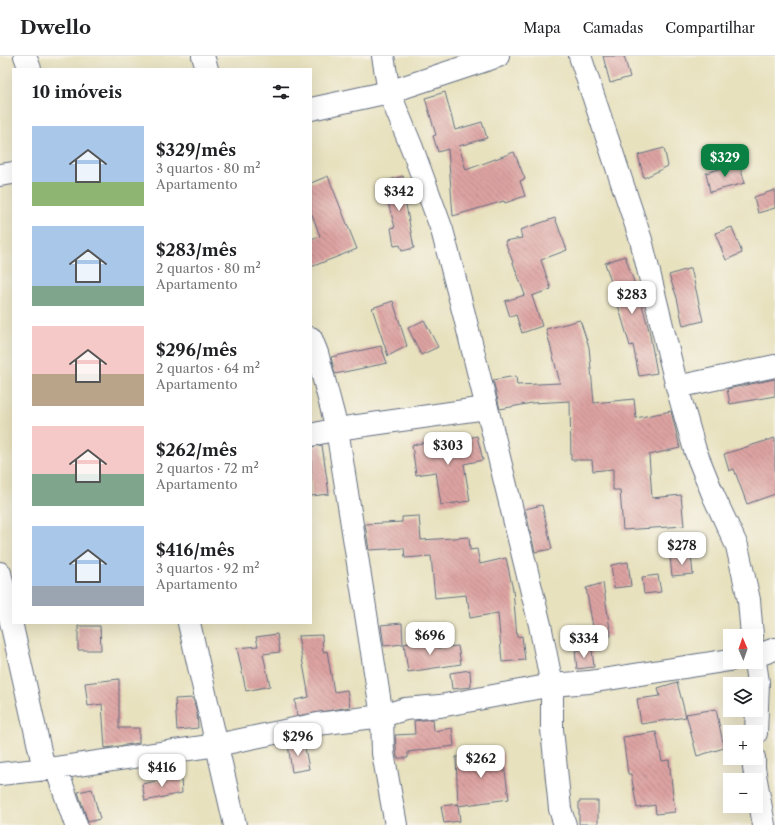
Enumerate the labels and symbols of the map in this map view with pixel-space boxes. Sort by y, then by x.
pin: $329 [701,144,749,178]
pin: $342 [375,178,423,212]
pin: $283 [608,281,656,315]
pin: $303 [424,432,472,466]
pin: $278 [658,532,706,566]
pin: $696 [406,622,454,656]
pin: $334 [560,625,608,659]
north arrow [723,629,763,669]
pin: $296 [274,723,322,757]
pin: $262 [457,745,505,779]
pin: $416 [138,754,186,788]

